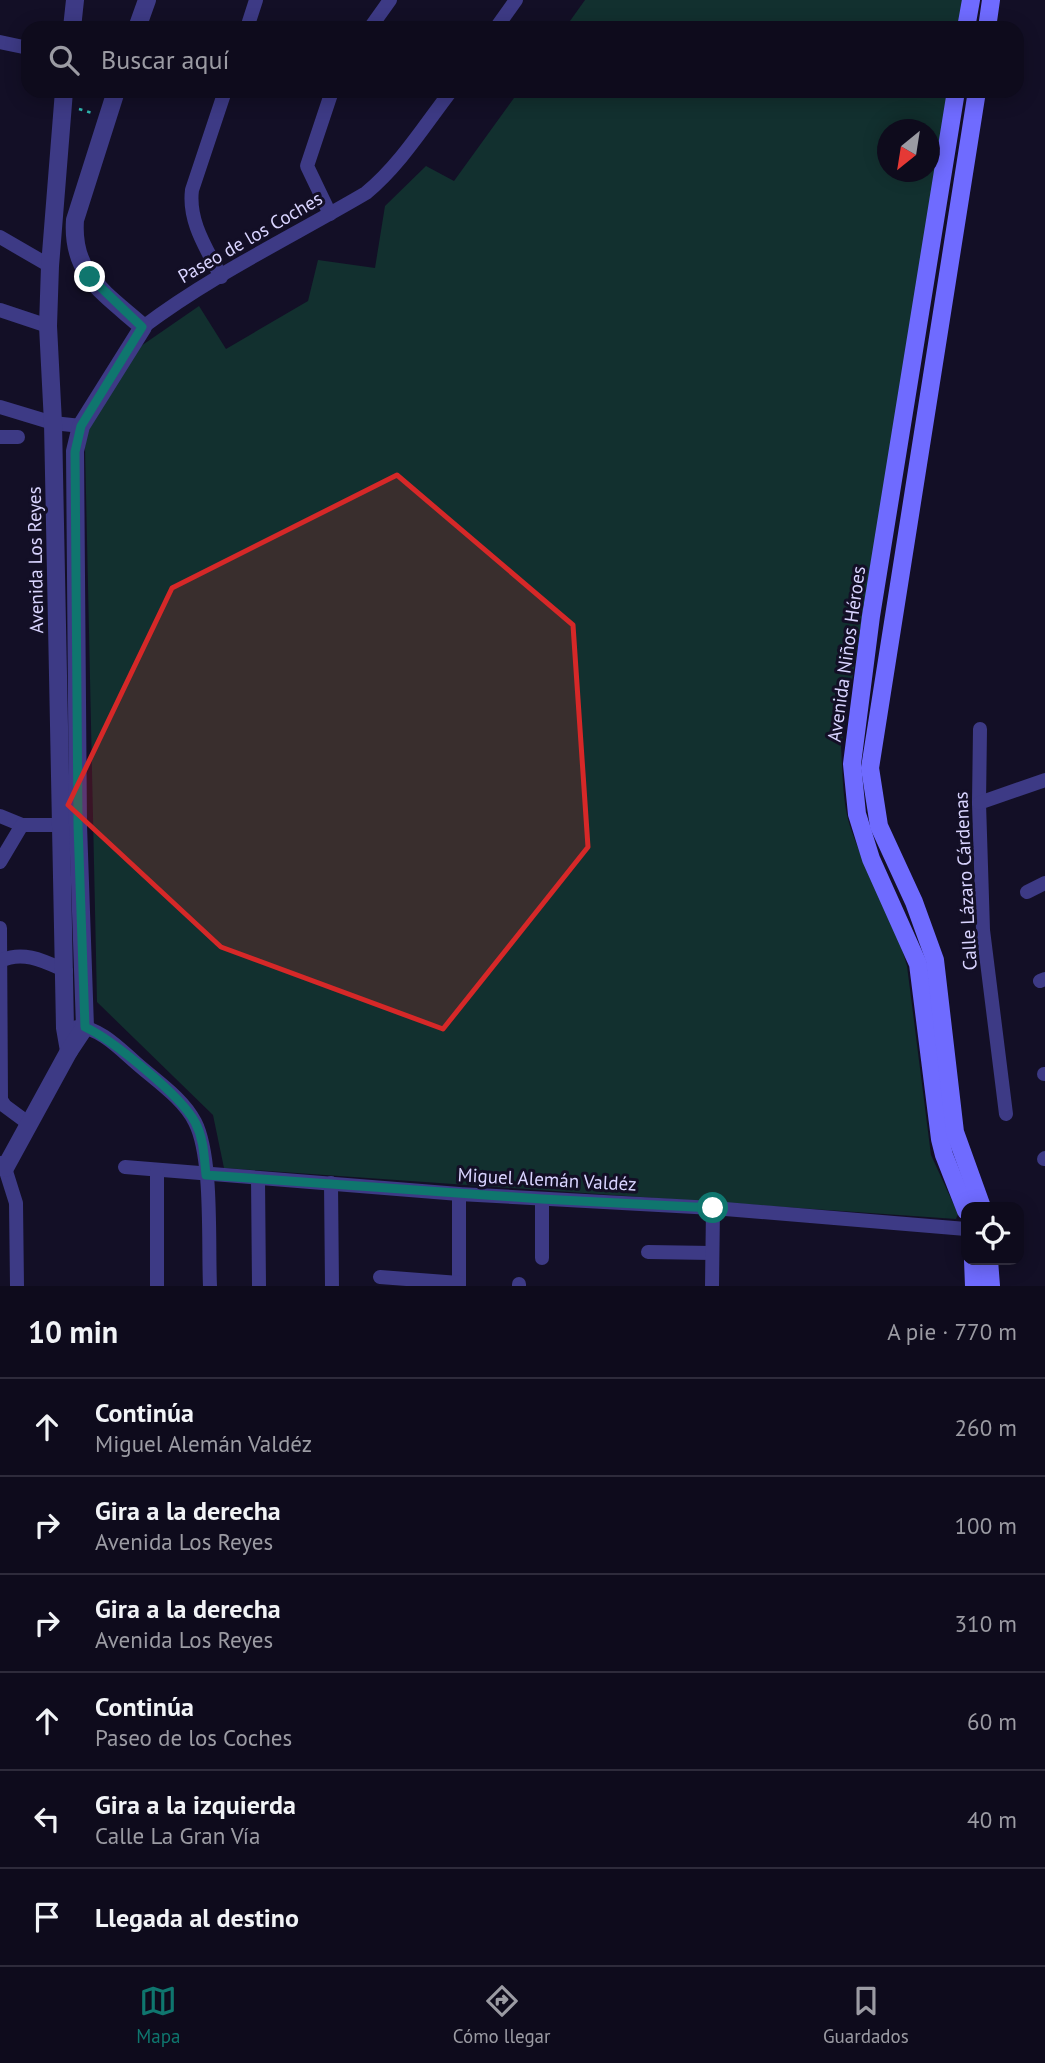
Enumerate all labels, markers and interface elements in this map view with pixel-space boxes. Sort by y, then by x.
search box [21,21,1024,98]
icon: search [45,41,83,79]
text: Buscar aquí [101,43,229,76]
north arrow [877,119,940,182]
street label: Paseo de los Coches [174,186,326,288]
route end [74,261,105,292]
street label: Avenida Los Reyes [22,486,48,634]
street label: Avenida Niños Héroes [822,564,870,744]
street label: Calle Lázaro Cárdenas [948,791,982,971]
street label: Miguel Alemán Valdéz [457,1162,637,1196]
route start [697,1192,728,1223]
map controls [961,1202,1024,1265]
button: locate [961,1202,1024,1265]
text: 10 min [28,1312,118,1351]
text: A pie · 770 m [887,1317,1017,1346]
text: Continúa [95,1396,194,1429]
icon: ahead [28,1408,66,1446]
text: 260 m [955,1413,1017,1442]
text: Miguel Alemán Valdéz [95,1429,312,1458]
text: Gira a la derecha [95,1494,281,1527]
icon: right [28,1506,66,1544]
text: 100 m [955,1511,1017,1540]
text: Avenida Los Reyes [95,1527,273,1556]
text: Gira a la derecha [95,1592,281,1625]
icon: right [28,1604,66,1642]
text: 310 m [955,1609,1017,1638]
text: Avenida Los Reyes [95,1625,273,1654]
text: Continúa [95,1690,194,1723]
icon: ahead [28,1702,66,1740]
text: 60 m [967,1707,1017,1736]
text: Paseo de los Coches [95,1723,292,1752]
text: Gira a la izquierda [95,1788,296,1821]
icon: left [28,1800,66,1838]
text: 40 m [967,1805,1017,1834]
text: Calle La Gran Vía [95,1821,260,1850]
icon: arrive [28,1898,66,1936]
text: Llegada al destino [95,1901,299,1934]
tab: Mapa [136,1982,180,2048]
tab: Cómo llegar [453,1982,551,2048]
tab: Guardados [823,1982,909,2048]

